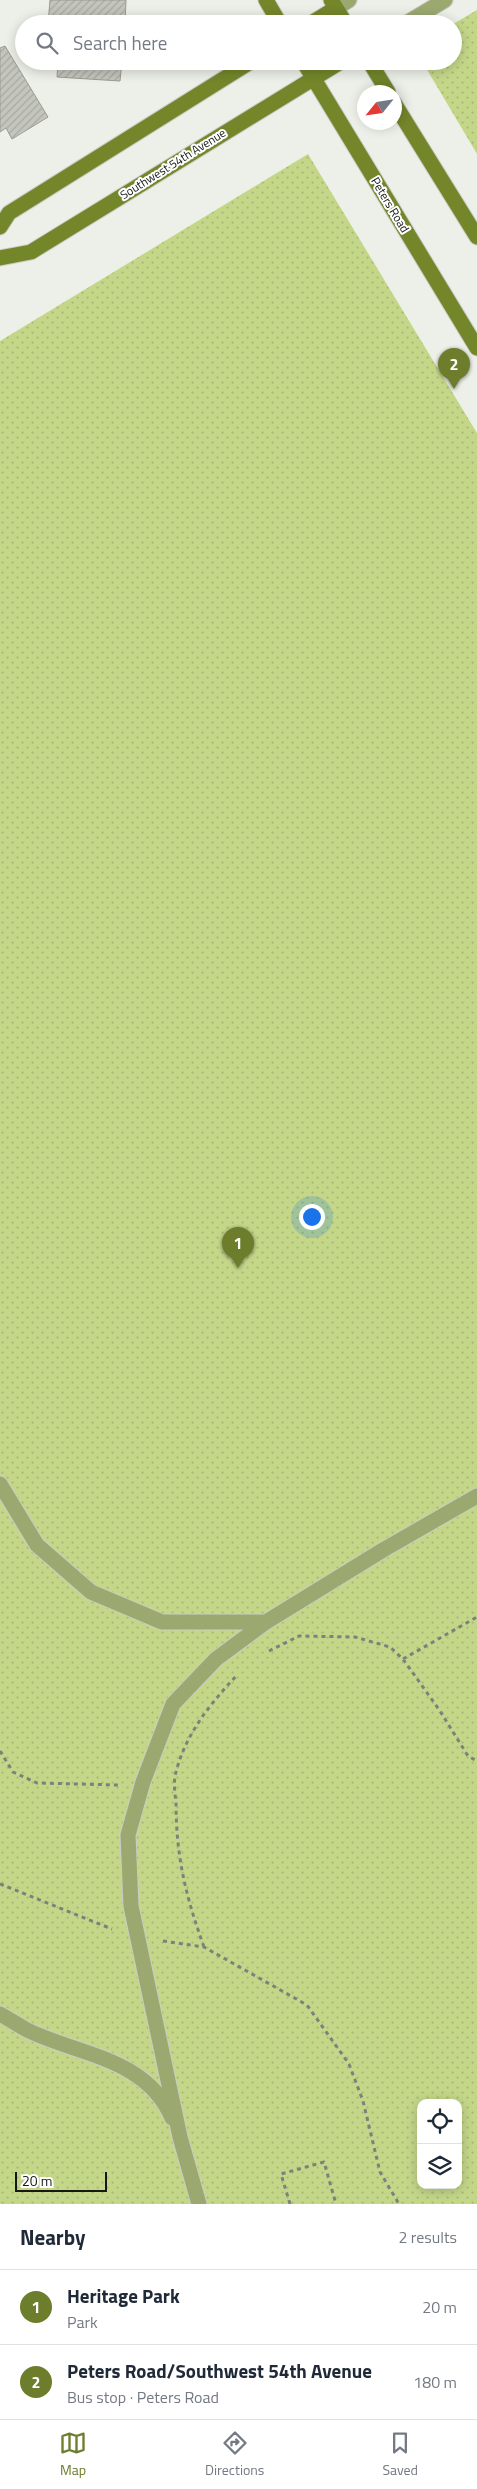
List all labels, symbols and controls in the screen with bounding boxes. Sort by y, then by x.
search box [15,15,462,70]
text: Search here [73,28,167,57]
icon: search [33,29,61,57]
north arrow [357,85,402,130]
street label: Southwest 54th Avenue [116,123,229,204]
street label: Peters Road [366,173,414,236]
pin: 2 [438,348,470,389]
your location [299,1204,325,1230]
pin: 1 [222,1227,254,1268]
map controls [417,2099,462,2189]
button: locate [417,2099,462,2144]
button: layers [417,2144,462,2189]
scale bar [15,2169,108,2192]
text: 20 m [22,2170,52,2191]
text: Nearby [20,2221,85,2253]
text: 2 results [398,2225,457,2249]
text: Heritage Park [67,2281,180,2310]
text: 1 [32,2295,40,2319]
text: 20 m [422,2295,457,2319]
text: Park [67,2310,98,2334]
text: Peters Road/Southwest 54th Avenue [67,2356,372,2385]
text: 2 [32,2370,40,2394]
text: 180 m [413,2370,457,2394]
text: Bus stop · Peters Road [67,2385,219,2409]
tab: Map [59,2429,87,2480]
tab: Directions [205,2429,264,2480]
tab: Saved [382,2429,418,2480]

